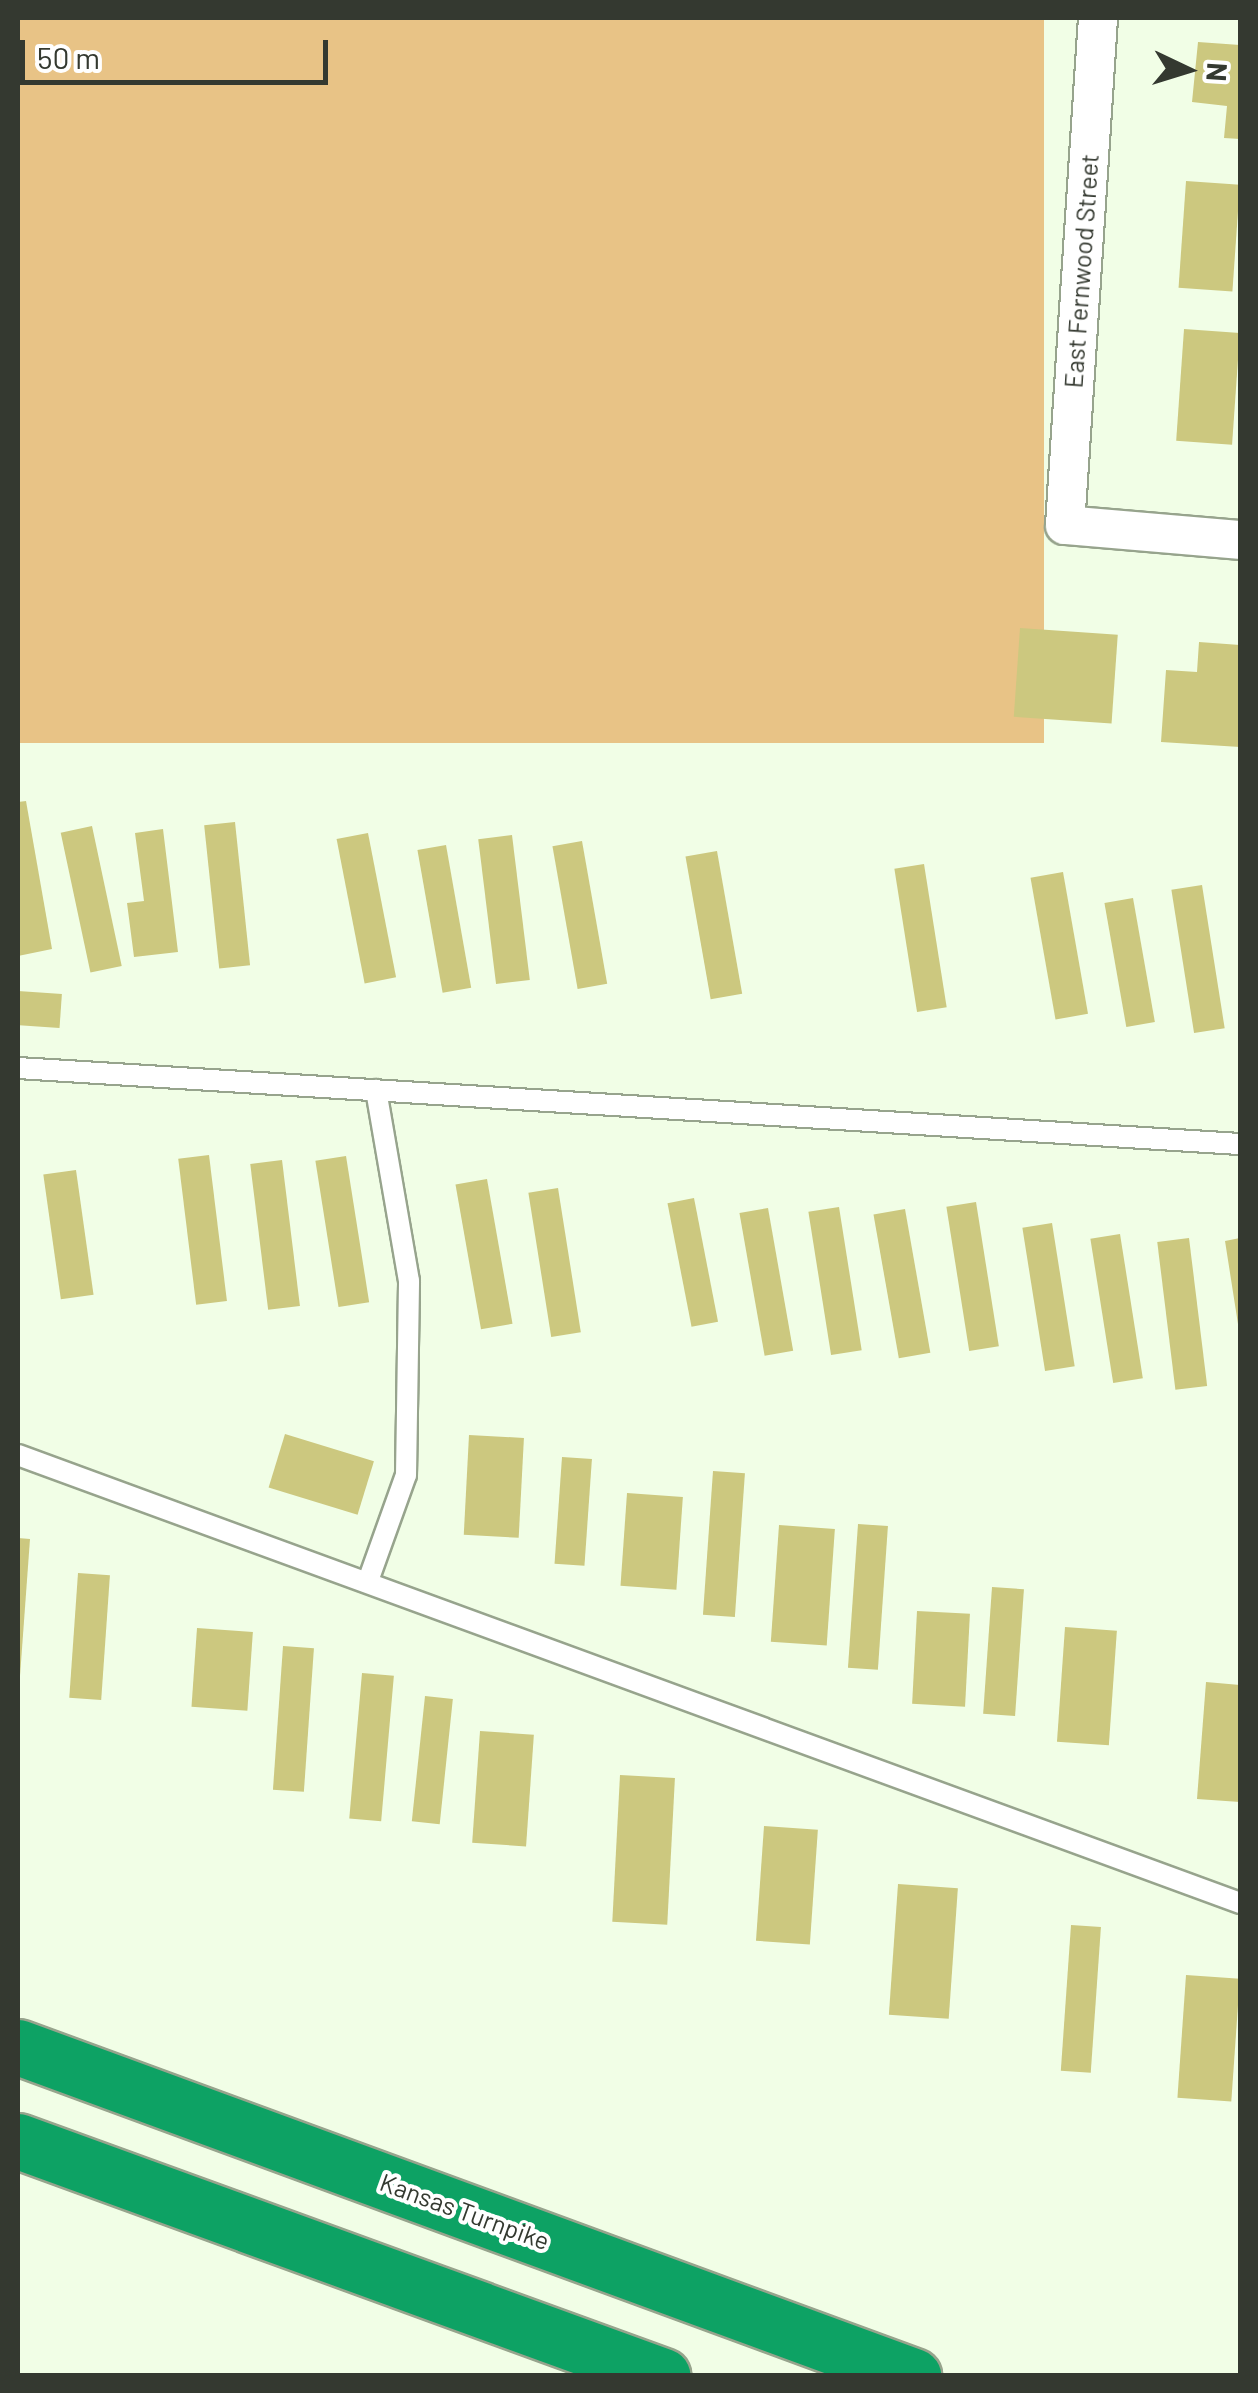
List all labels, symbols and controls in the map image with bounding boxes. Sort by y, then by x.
scale bar [25,20,332,82]
north arrow [1138,20,1238,120]
text: 50 m [37,39,100,75]
text: N [1200,62,1236,83]
street label: East Fernwood Street [1058,153,1104,389]
street label: Kansas Turnpike [376,2166,554,2256]

